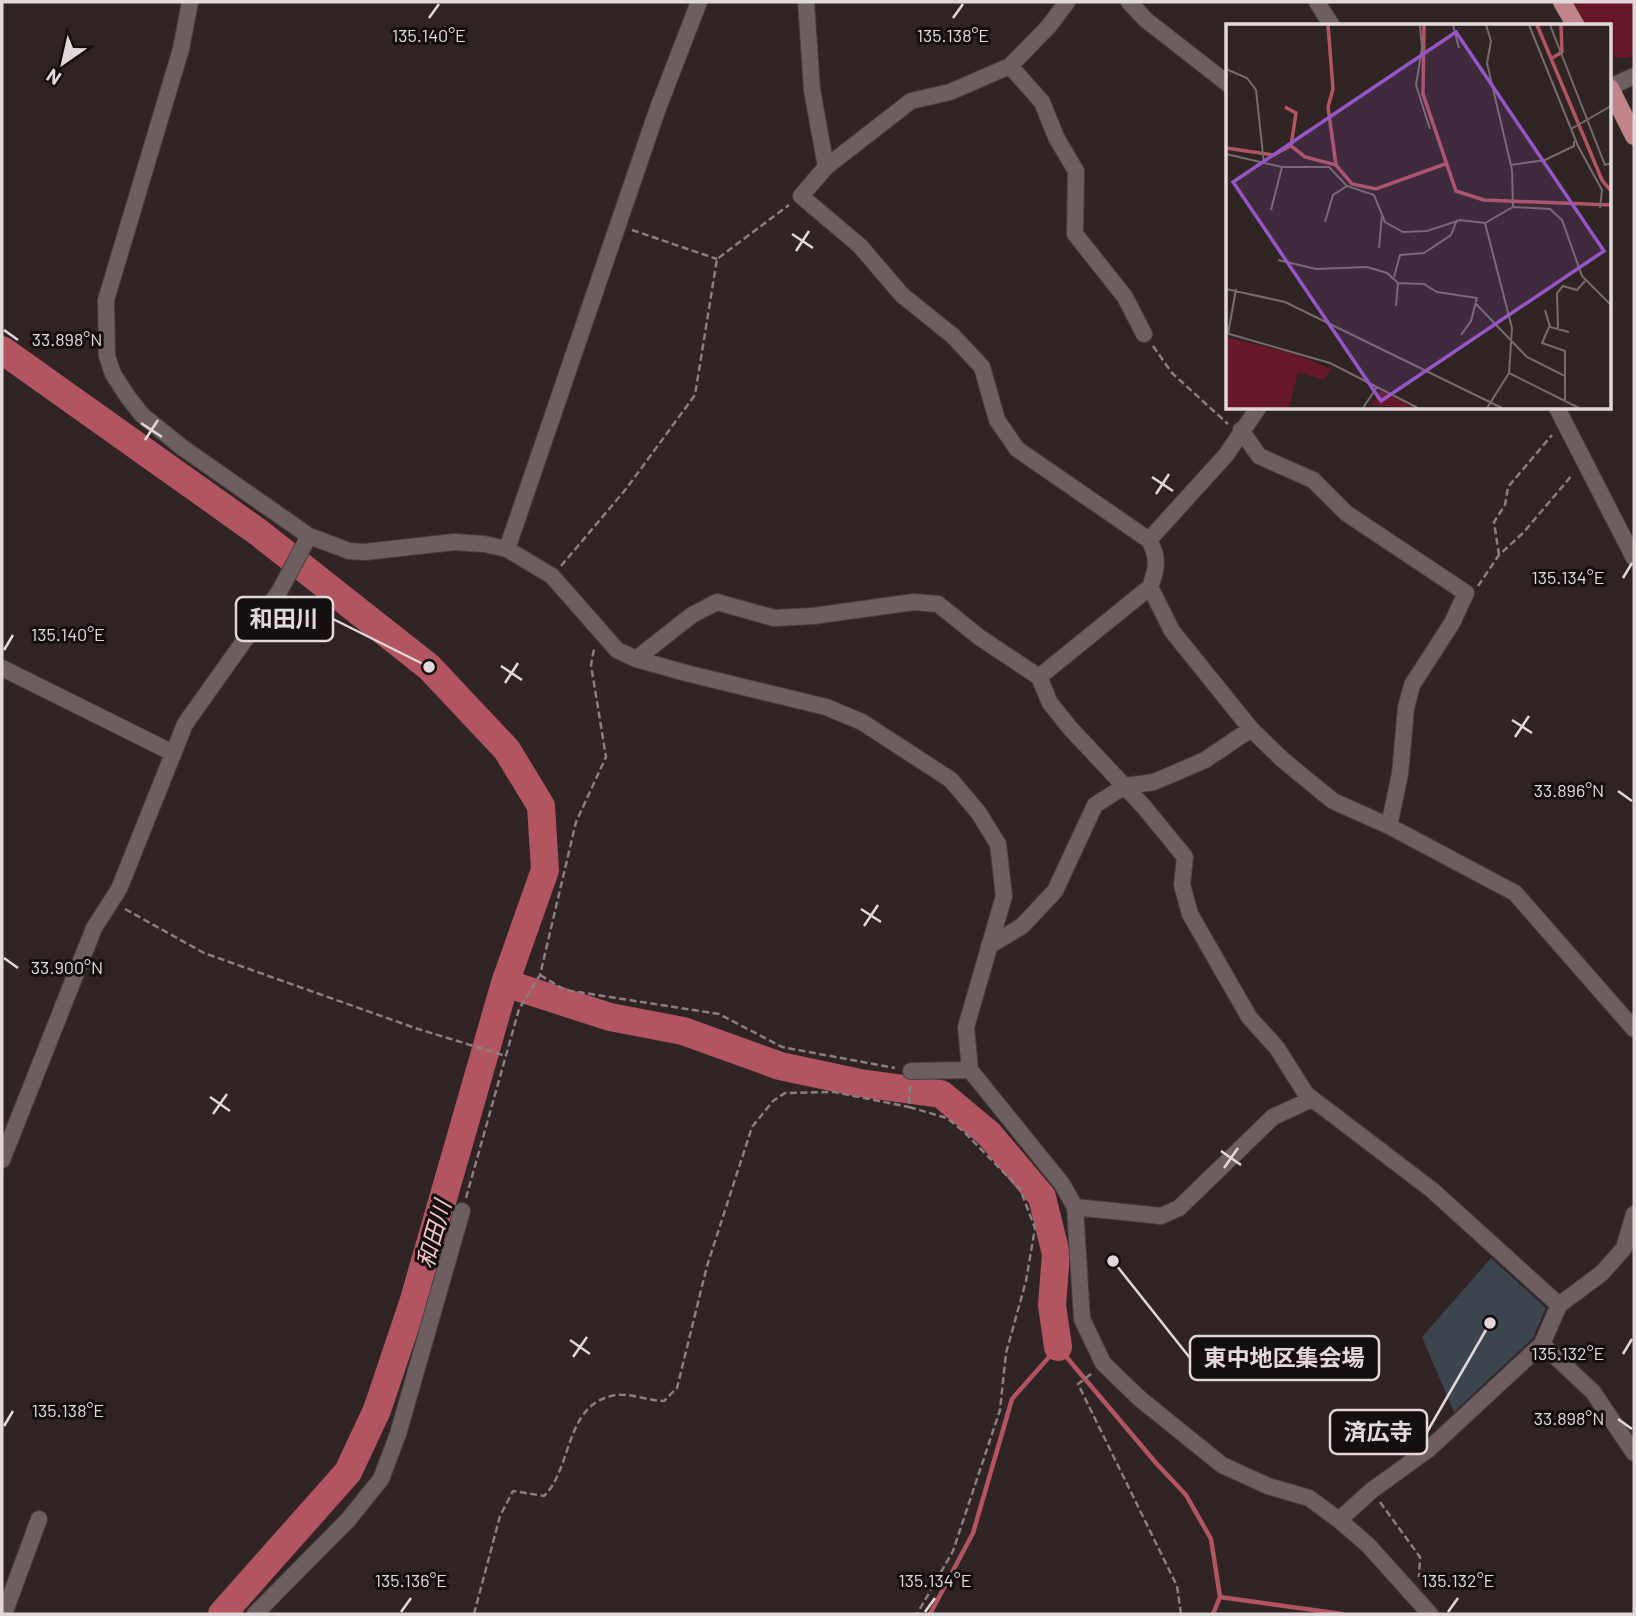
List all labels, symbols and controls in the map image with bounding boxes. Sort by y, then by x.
text: 135.140°E [392,24,466,46]
text: 135.138°E [917,24,989,46]
inset map [1226,24,1612,410]
north arrow [28,28,98,98]
text: N [42,64,65,91]
text: 33.898°N [32,328,102,350]
text: 135.134°E [1531,566,1605,588]
callout: 和田川 [236,597,333,641]
text: 和田川 [250,604,319,632]
text: 135.140°E [31,623,105,645]
text: 33.896°N [1534,779,1604,801]
text: 33.900°N [31,956,103,978]
water label: 和田川 [410,1194,457,1271]
callout: 東中地区集会場 [1190,1336,1379,1380]
text: 135.132°E [1532,1342,1604,1364]
text: 東中地区集会場 [1204,1343,1365,1371]
text: 135.138°E [32,1399,104,1421]
text: 33.898°N [1534,1407,1604,1429]
callout: 済広寺 [1330,1410,1427,1454]
text: 済広寺 [1344,1417,1413,1445]
text: 135.136°E [375,1569,447,1591]
text: 135.134°E [898,1569,972,1591]
text: 135.132°E [1422,1569,1494,1591]

